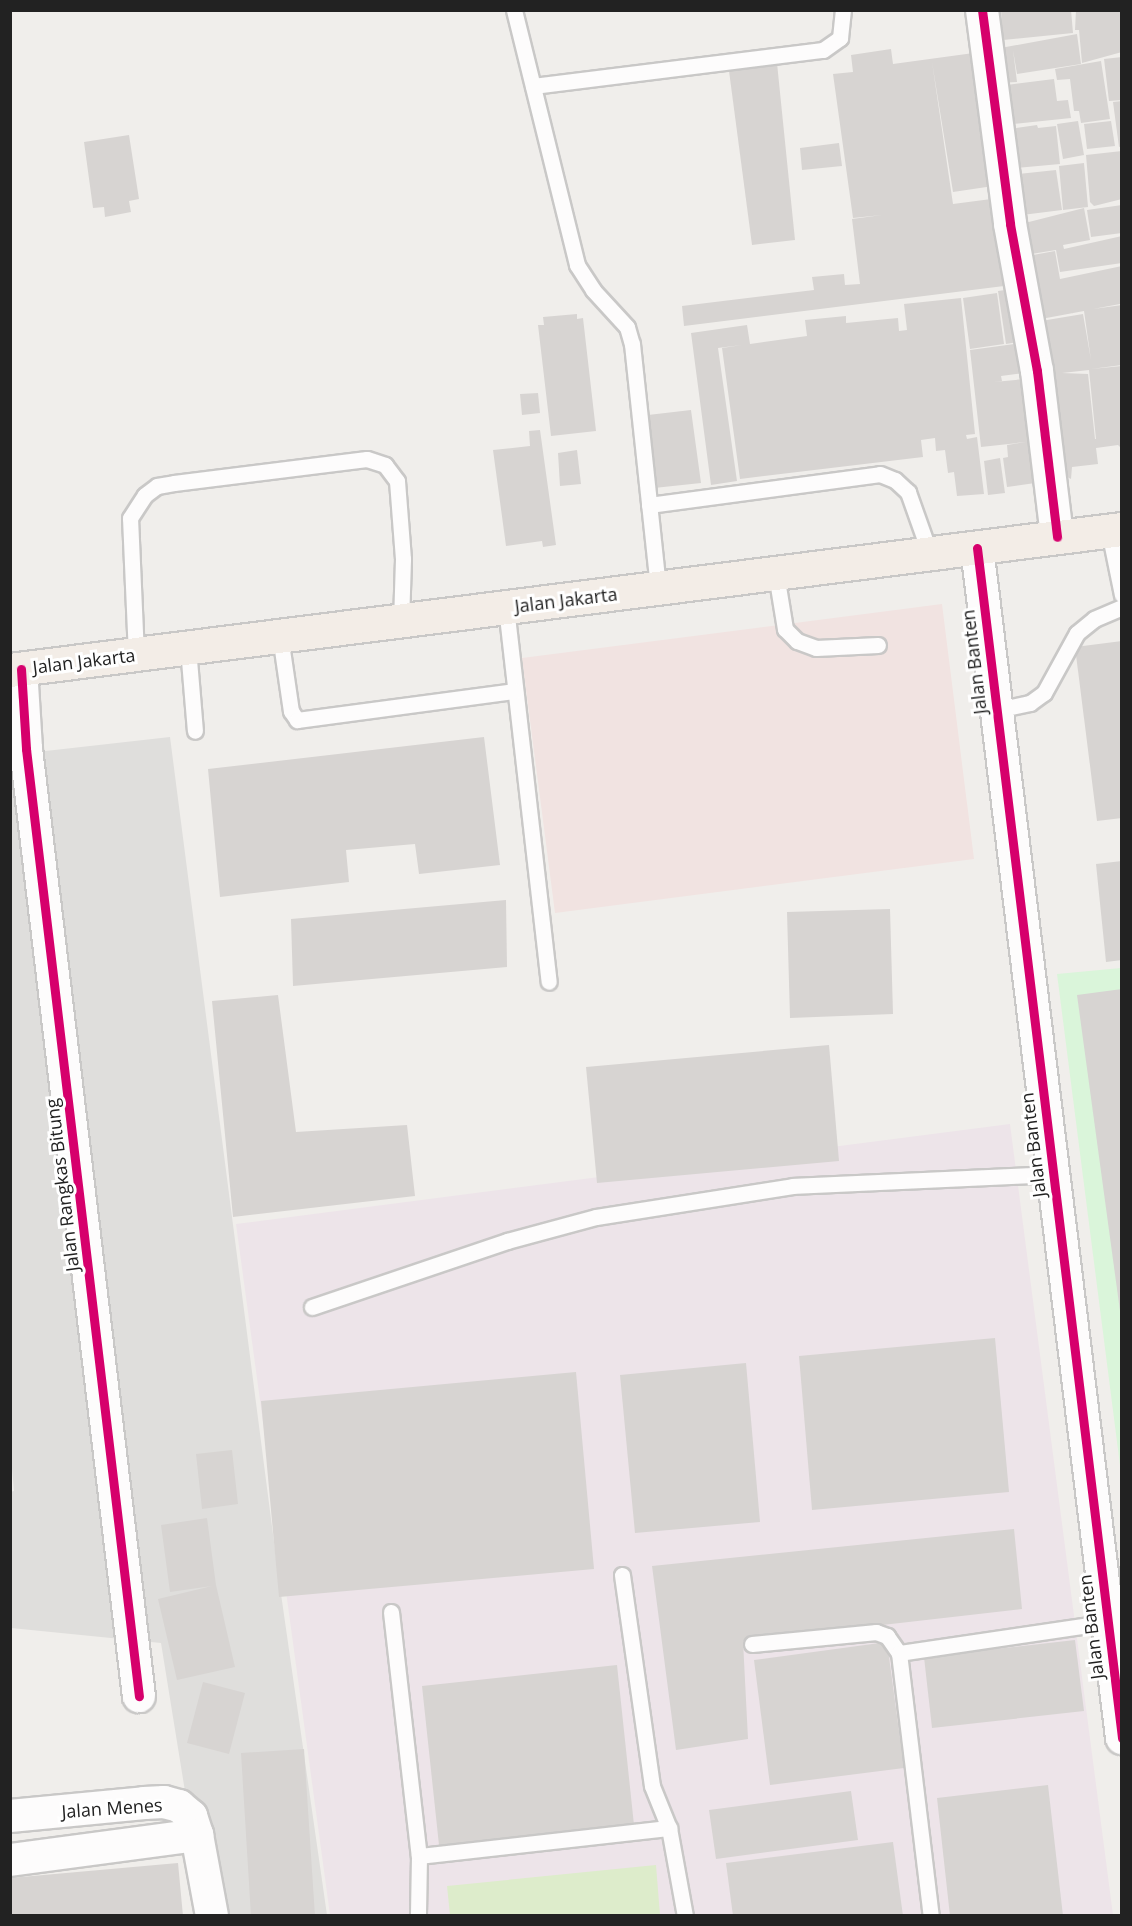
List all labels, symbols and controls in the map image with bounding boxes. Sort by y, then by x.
street label: Jalan Jakarta [513,583,619,617]
street label: Jalan Banten [957,608,991,716]
street label: Jalan Jakarta [31,644,137,678]
street label: Jalan Banten [1016,1091,1050,1199]
street label: Jalan Rangkas Bitung [41,1097,83,1273]
street label: Jalan Banten [1074,1573,1108,1681]
street label: Jalan Menes [61,1794,163,1822]

